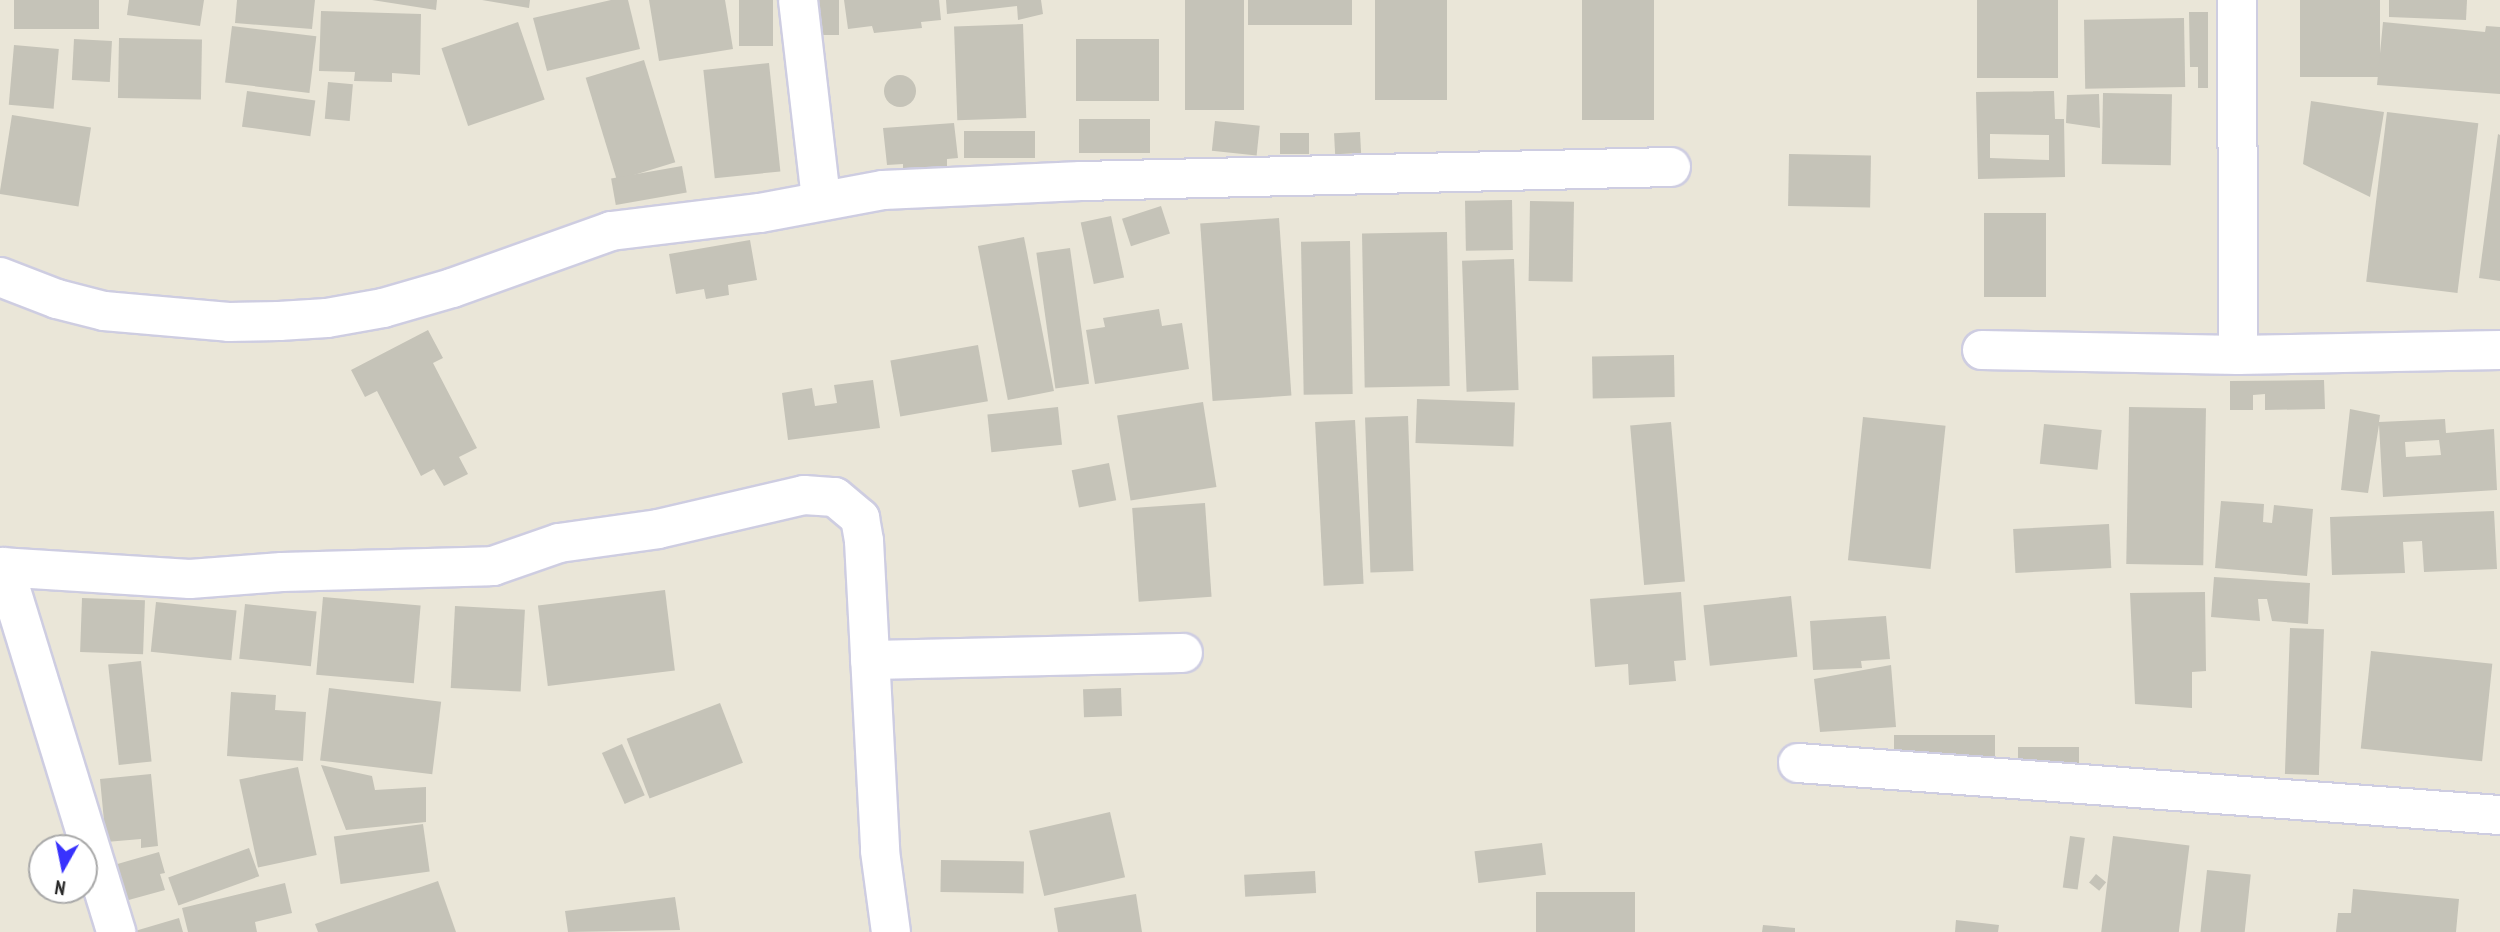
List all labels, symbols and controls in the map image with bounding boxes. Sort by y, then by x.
north arrow [28,834,98,904]
text: N [53,875,67,900]

